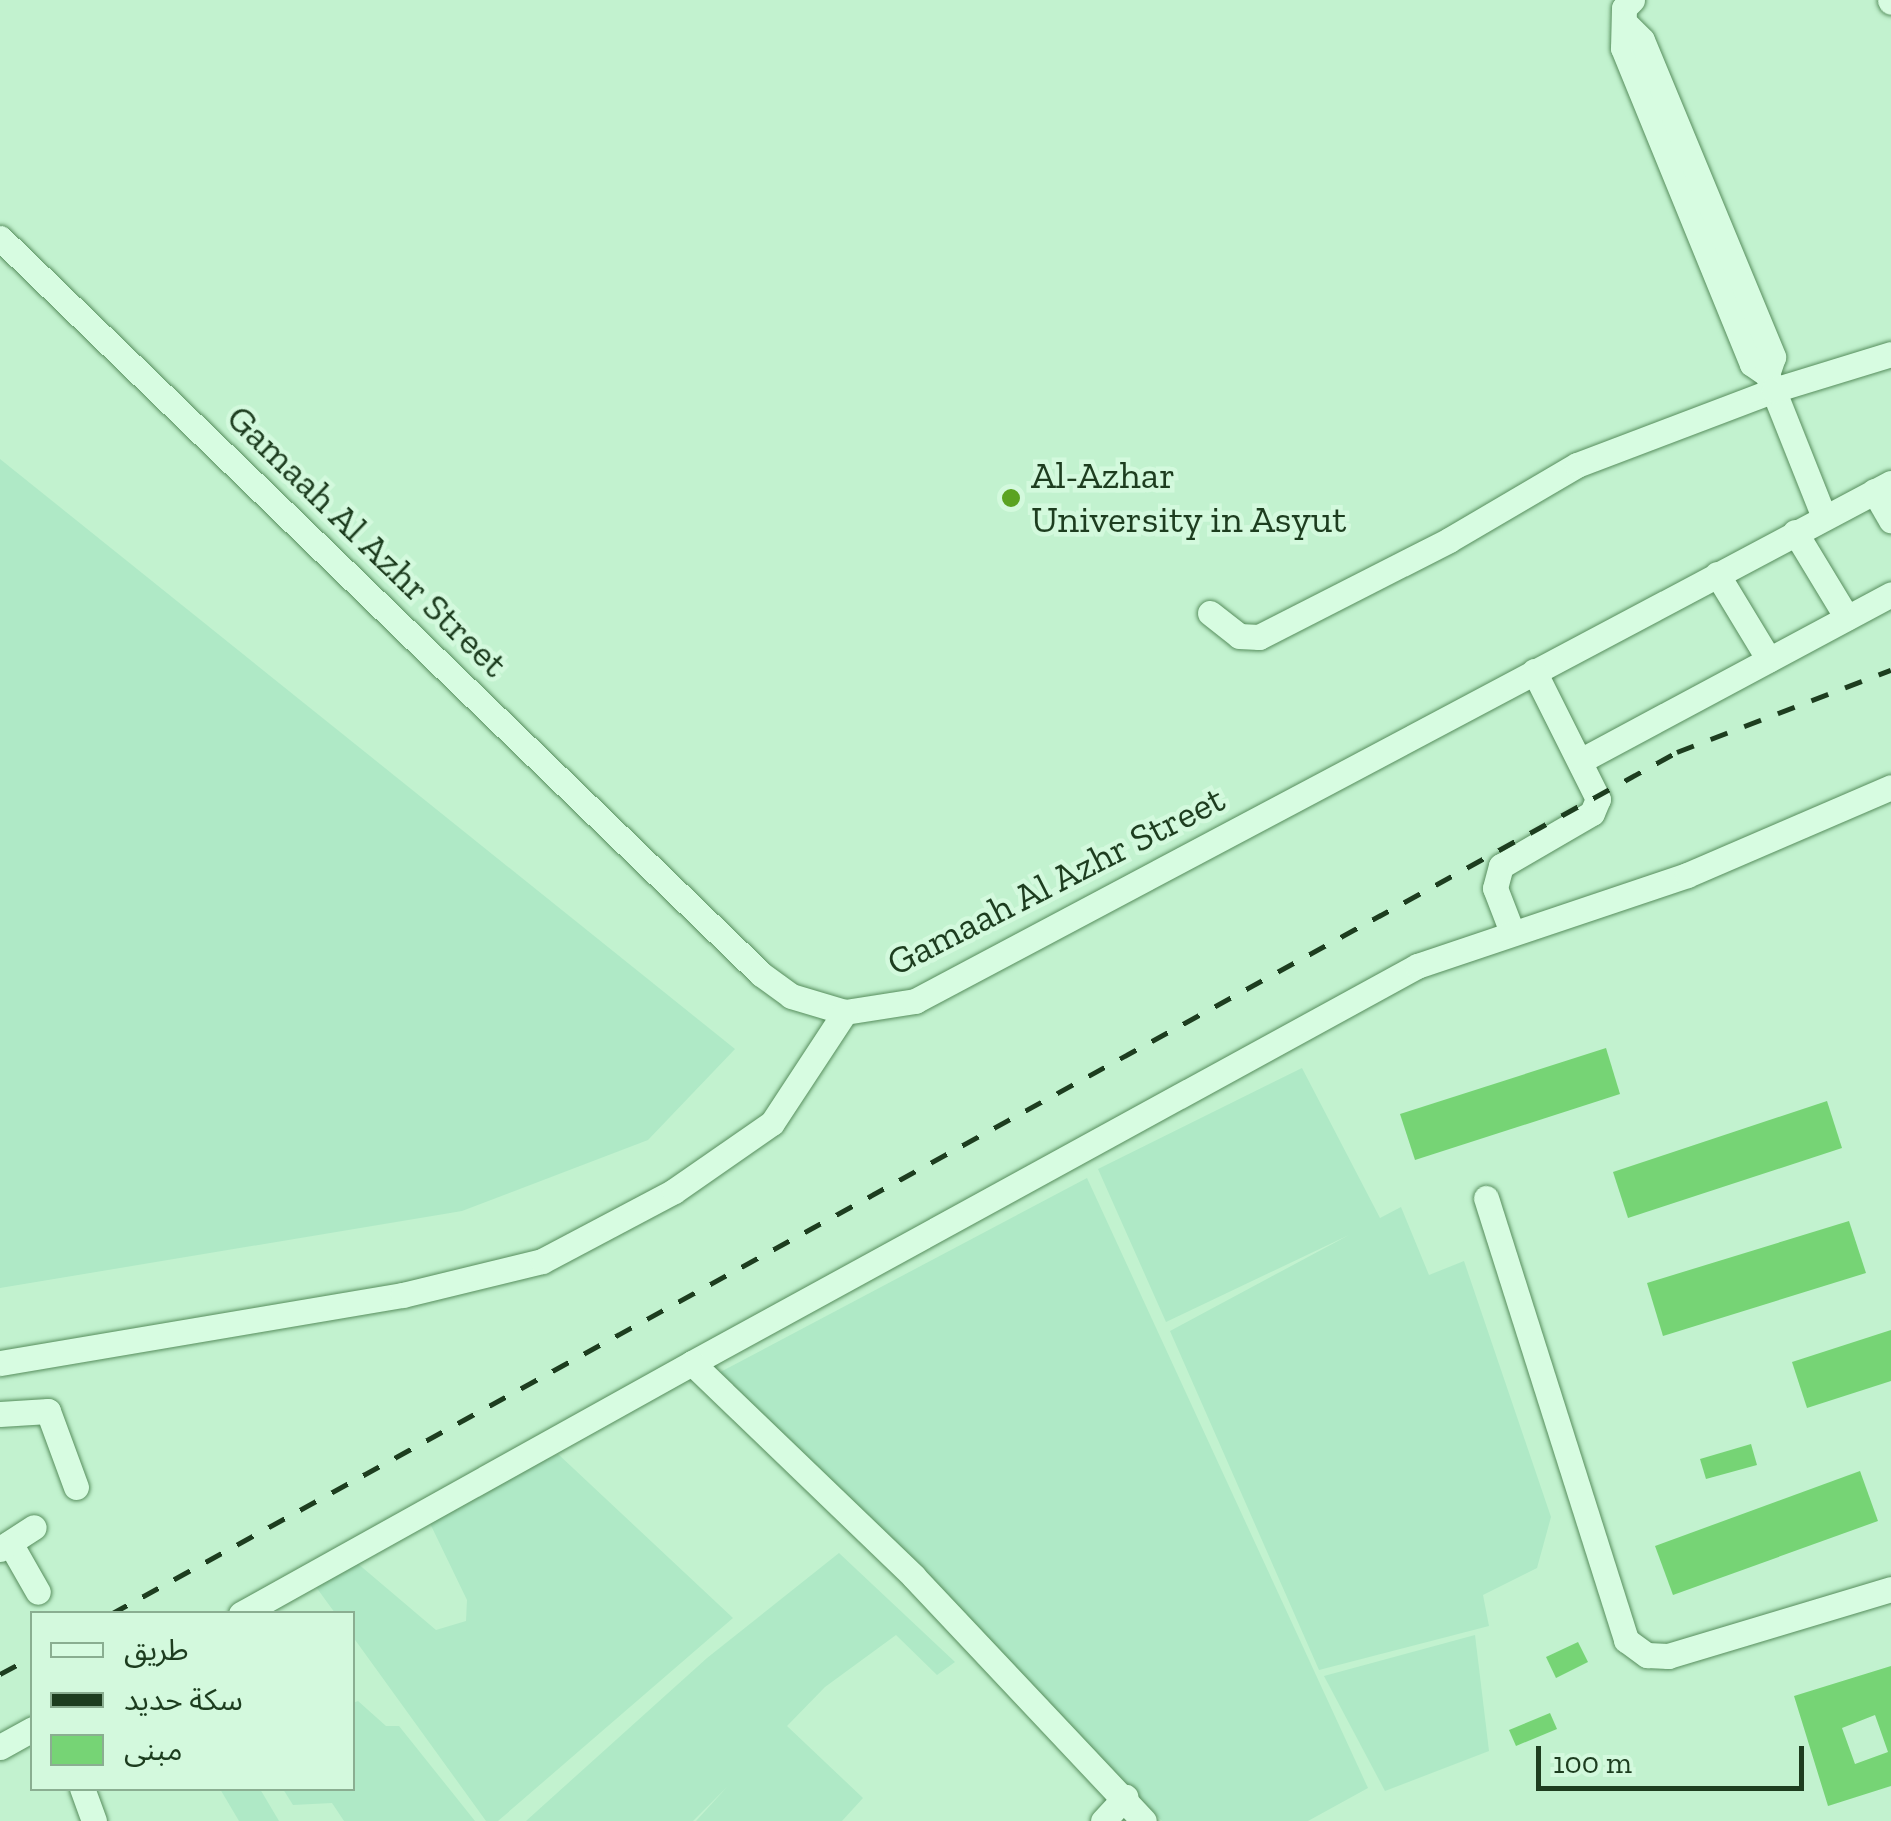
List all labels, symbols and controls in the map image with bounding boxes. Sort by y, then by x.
street label: Gamaah Al Azhr Street [216,394,518,688]
place label: Al-Azhar University in Asyut [1031,453,1348,542]
marker: Al-Azhar University in Asyut [1000,487,1022,509]
street label: Gamaah Al Azhr Street [878,775,1234,987]
legend [30,1611,355,1791]
text: طريق [124,1632,189,1668]
text: سكة حديد [124,1682,243,1718]
scale bar [1541,1726,1808,1788]
text: مبنى [124,1732,182,1768]
text: 100 m [1553,1745,1632,1781]

